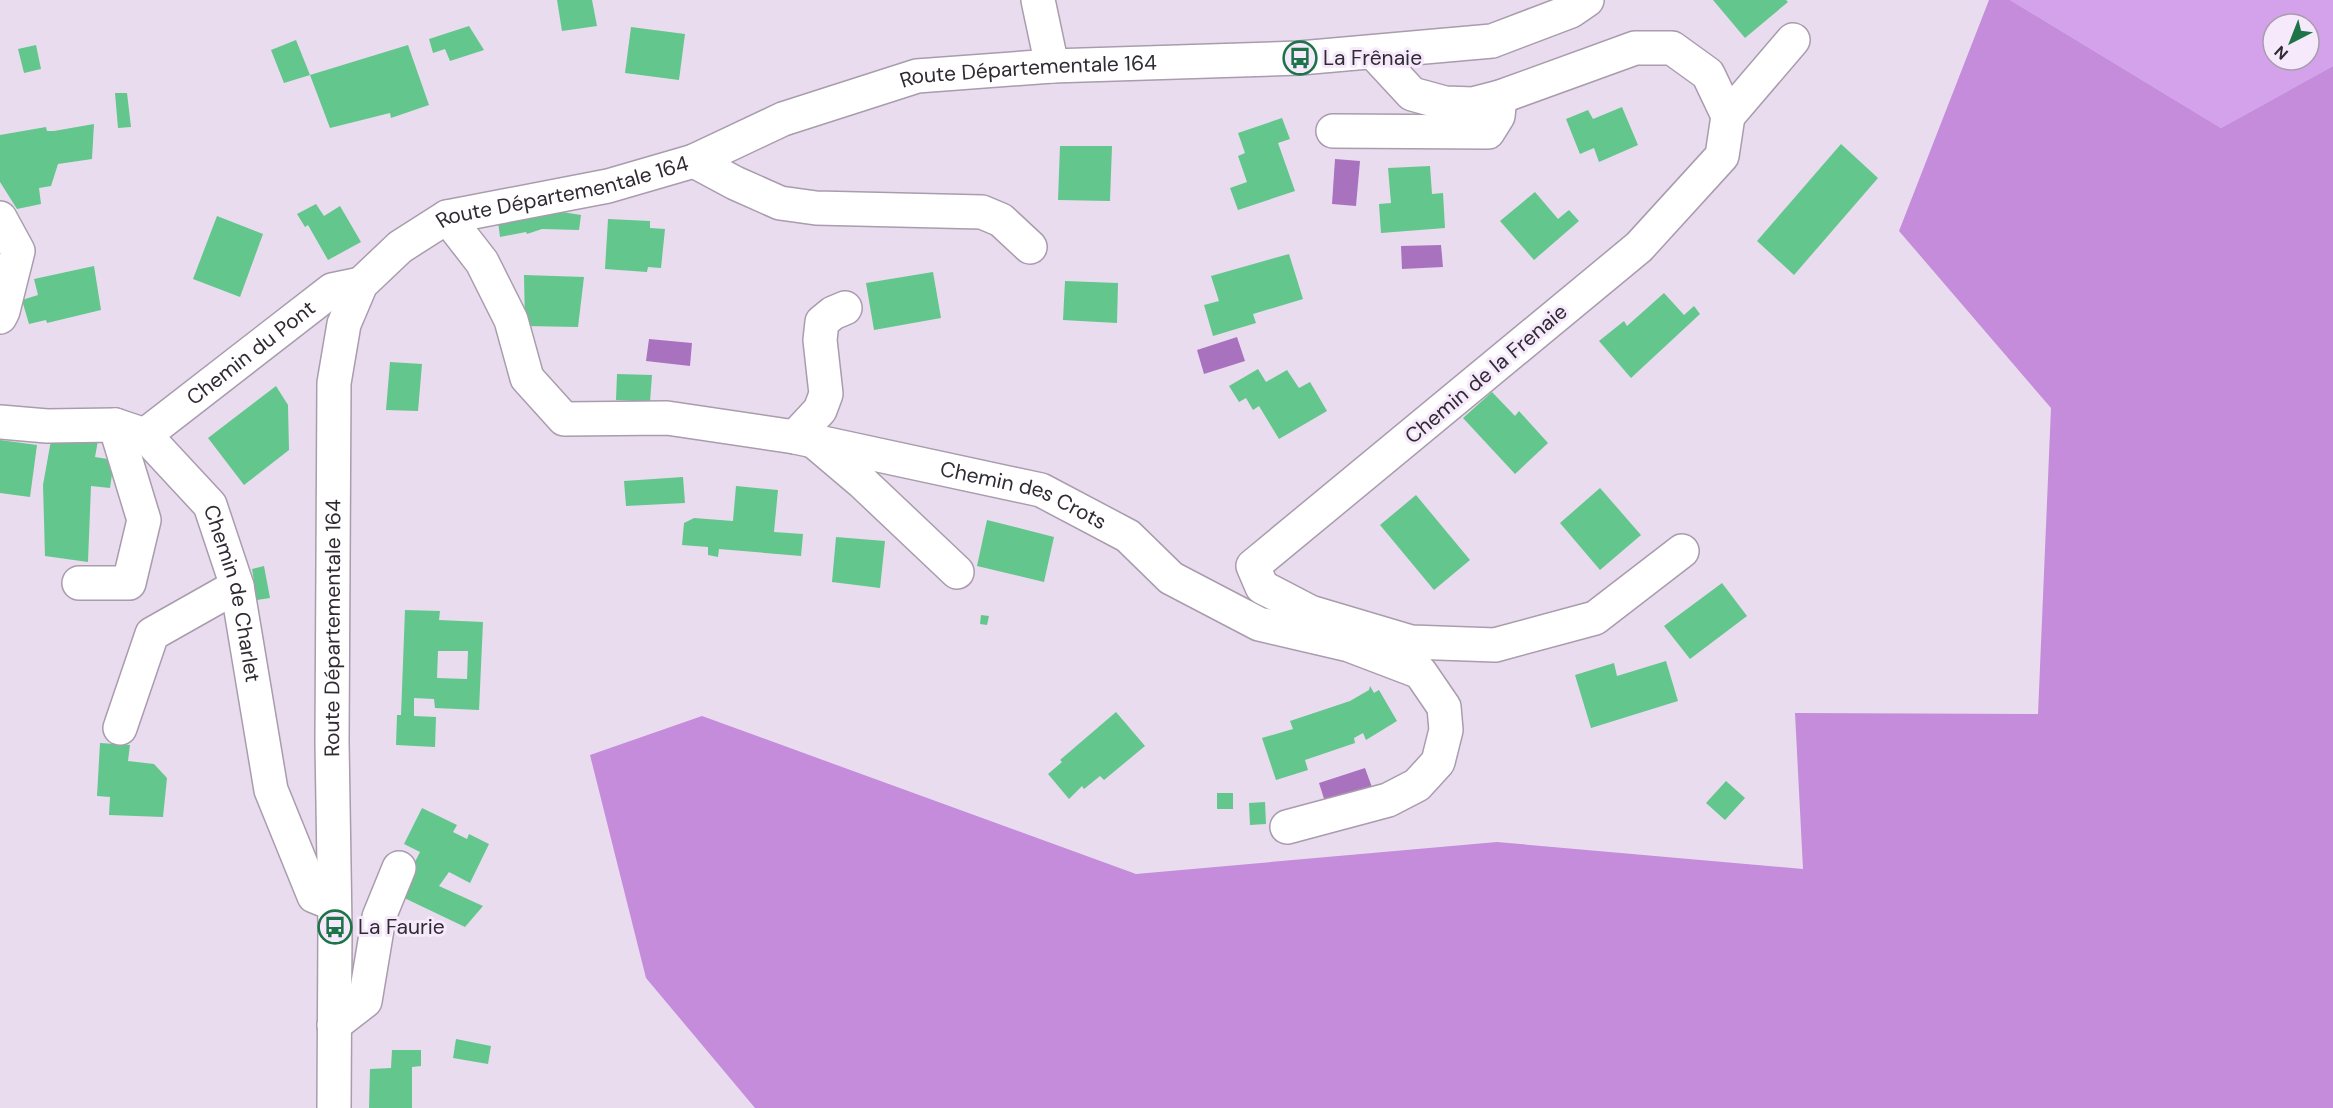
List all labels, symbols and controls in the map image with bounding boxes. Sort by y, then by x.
north arrow [2261,12,2321,72]
bus stop icon: La Frênaie [1282,40,1318,76]
text: N [2270,41,2293,64]
place label: La Frênaie [1323,44,1422,72]
street label: Route Départementale 164 [896,49,1158,95]
street label: Route Départementale 164 [430,149,692,235]
street label: Chemin du Pont [181,294,321,412]
street label: Chemin de la Frenaie [1399,298,1573,450]
street label: Chemin des Crots [938,455,1111,536]
street label: Route Départementale 164 [318,499,347,757]
street label: Chemin de Charlet [197,501,267,684]
bus stop icon: La Faurie [317,909,353,945]
place label: La Faurie [358,913,445,941]

